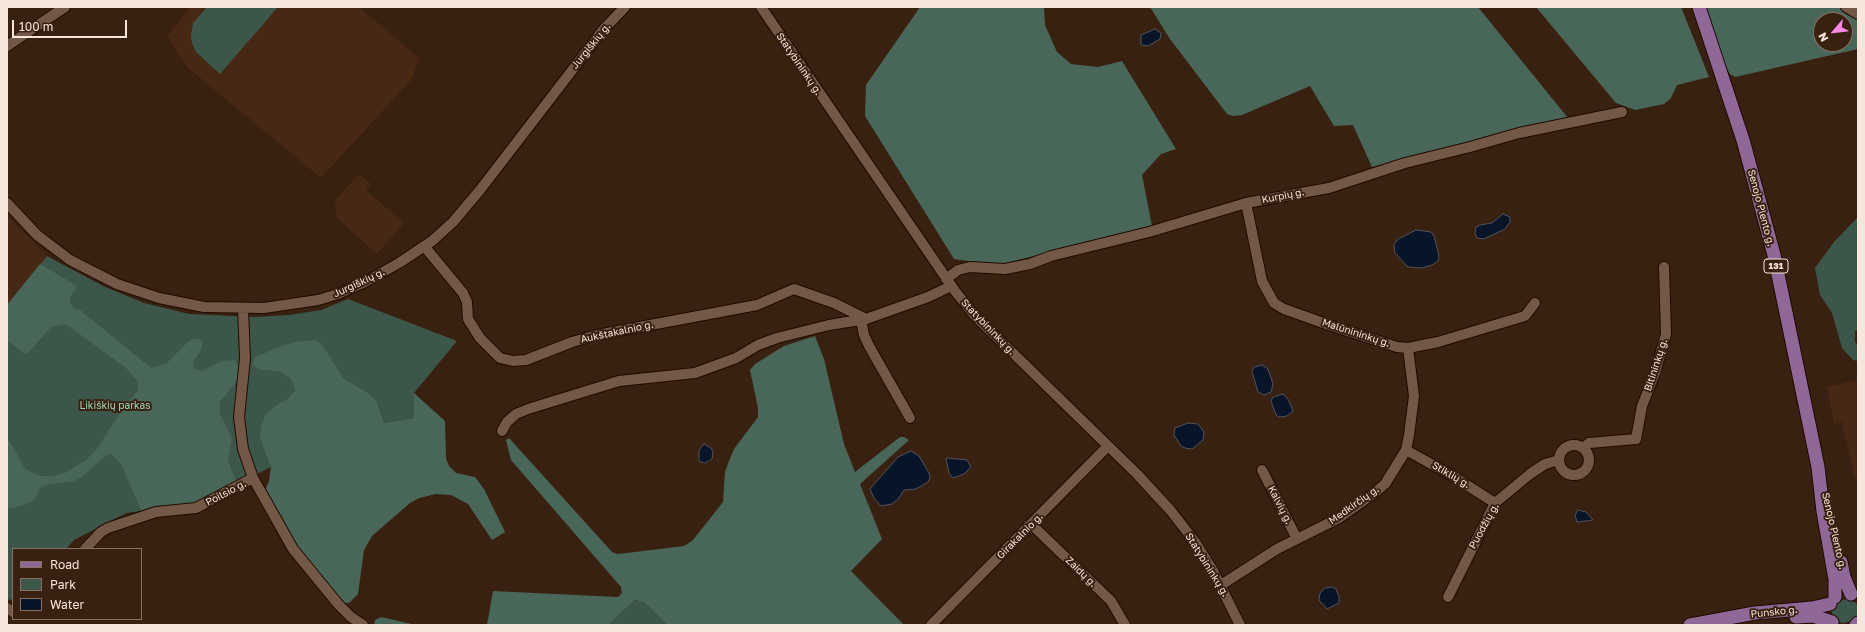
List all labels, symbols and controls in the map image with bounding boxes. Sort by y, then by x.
scale bar [14,12,129,38]
north arrow [1813,12,1853,52]
text: 100 m [19,19,53,34]
street label: Jurgiškių g. [569,21,613,71]
street label: Statybininkų g. [774,31,824,97]
text: N [1815,31,1831,44]
street label: Senojo Plento g. [1745,168,1777,248]
street label: Kurpių g. [1261,186,1305,206]
road number: 131 [1764,259,1788,273]
street label: Jurgiškių g. [331,266,387,300]
street label: Statybininkų g. [958,297,1018,357]
street label: Malūnininkų g. [1321,316,1391,350]
street label: Aukštakalnio g. [580,318,654,346]
street label: Bitininkų g. [1642,337,1670,393]
park label: Likiškių parkas [79,400,151,412]
street label: Stiklių g. [1430,459,1472,491]
street label: Poilsio g. [204,477,248,509]
street label: Medkirčių g. [1327,483,1381,527]
street label: Kalvių g. [1265,484,1295,526]
street label: Senojo Plento g. [1819,491,1849,571]
street label: Puodžių g. [1467,501,1501,551]
street label: Girakalnio g. [995,511,1045,561]
street label: Statybininkų g. [1183,531,1231,599]
legend [12,548,142,620]
street label: Zaidų g. [1063,554,1099,590]
text: Road [50,557,79,572]
text: Park [50,577,76,592]
text: Water [50,597,84,612]
street label: Punsko g. [1750,604,1798,620]

